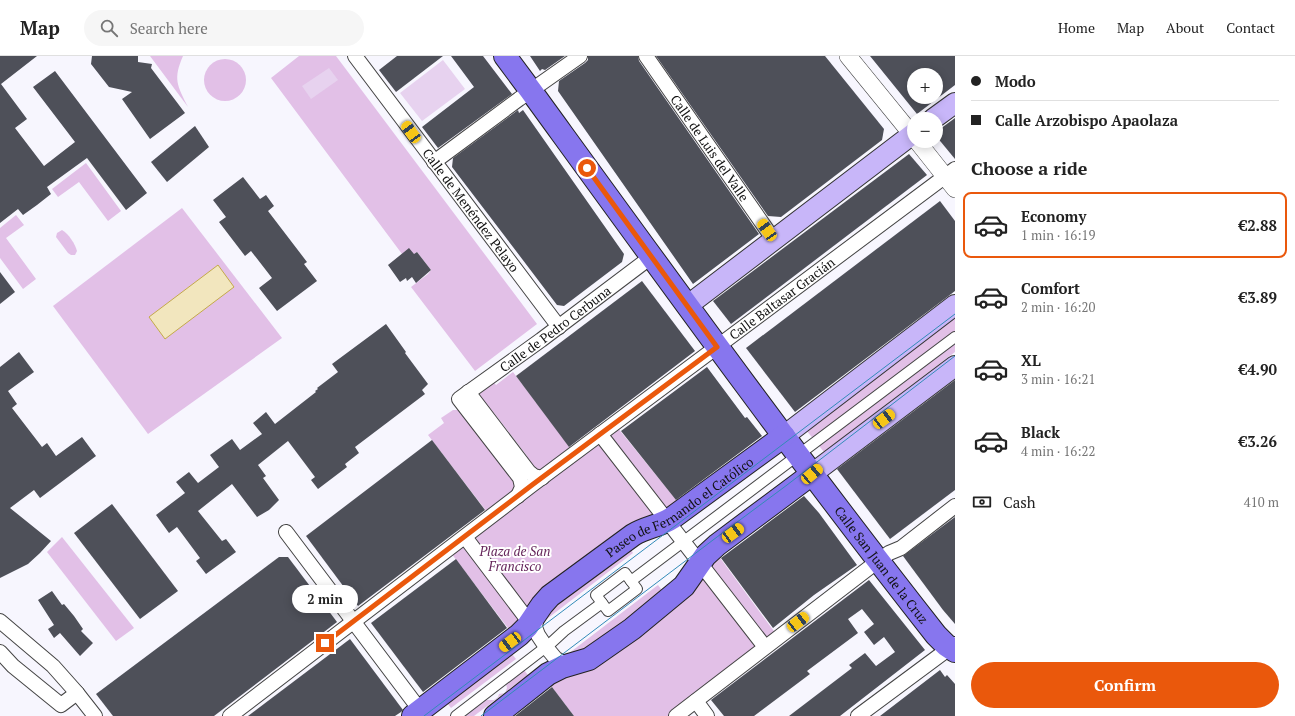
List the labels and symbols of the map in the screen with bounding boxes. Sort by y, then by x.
street label: Calle de Luis del Valle [667,91,753,205]
car [399,119,423,145]
street label: Calle de Menéndez Pelayo [419,145,523,276]
route start [578,159,596,177]
car [755,217,779,243]
street label: Calle Baltasar Gracián [725,253,839,344]
street label: Calle de Pedro Cerbuna [496,281,615,376]
car [871,407,897,431]
street label: Paseo de Fernando el Católico [602,452,757,561]
car [799,462,825,486]
street label: Calle San Juan de la Cruz [830,502,933,627]
car [720,521,746,545]
park label: Plaza de San Francisco [479,542,550,575]
callout: 2 min [292,585,358,613]
car [785,610,811,634]
car [497,630,523,654]
route end [316,634,334,652]

